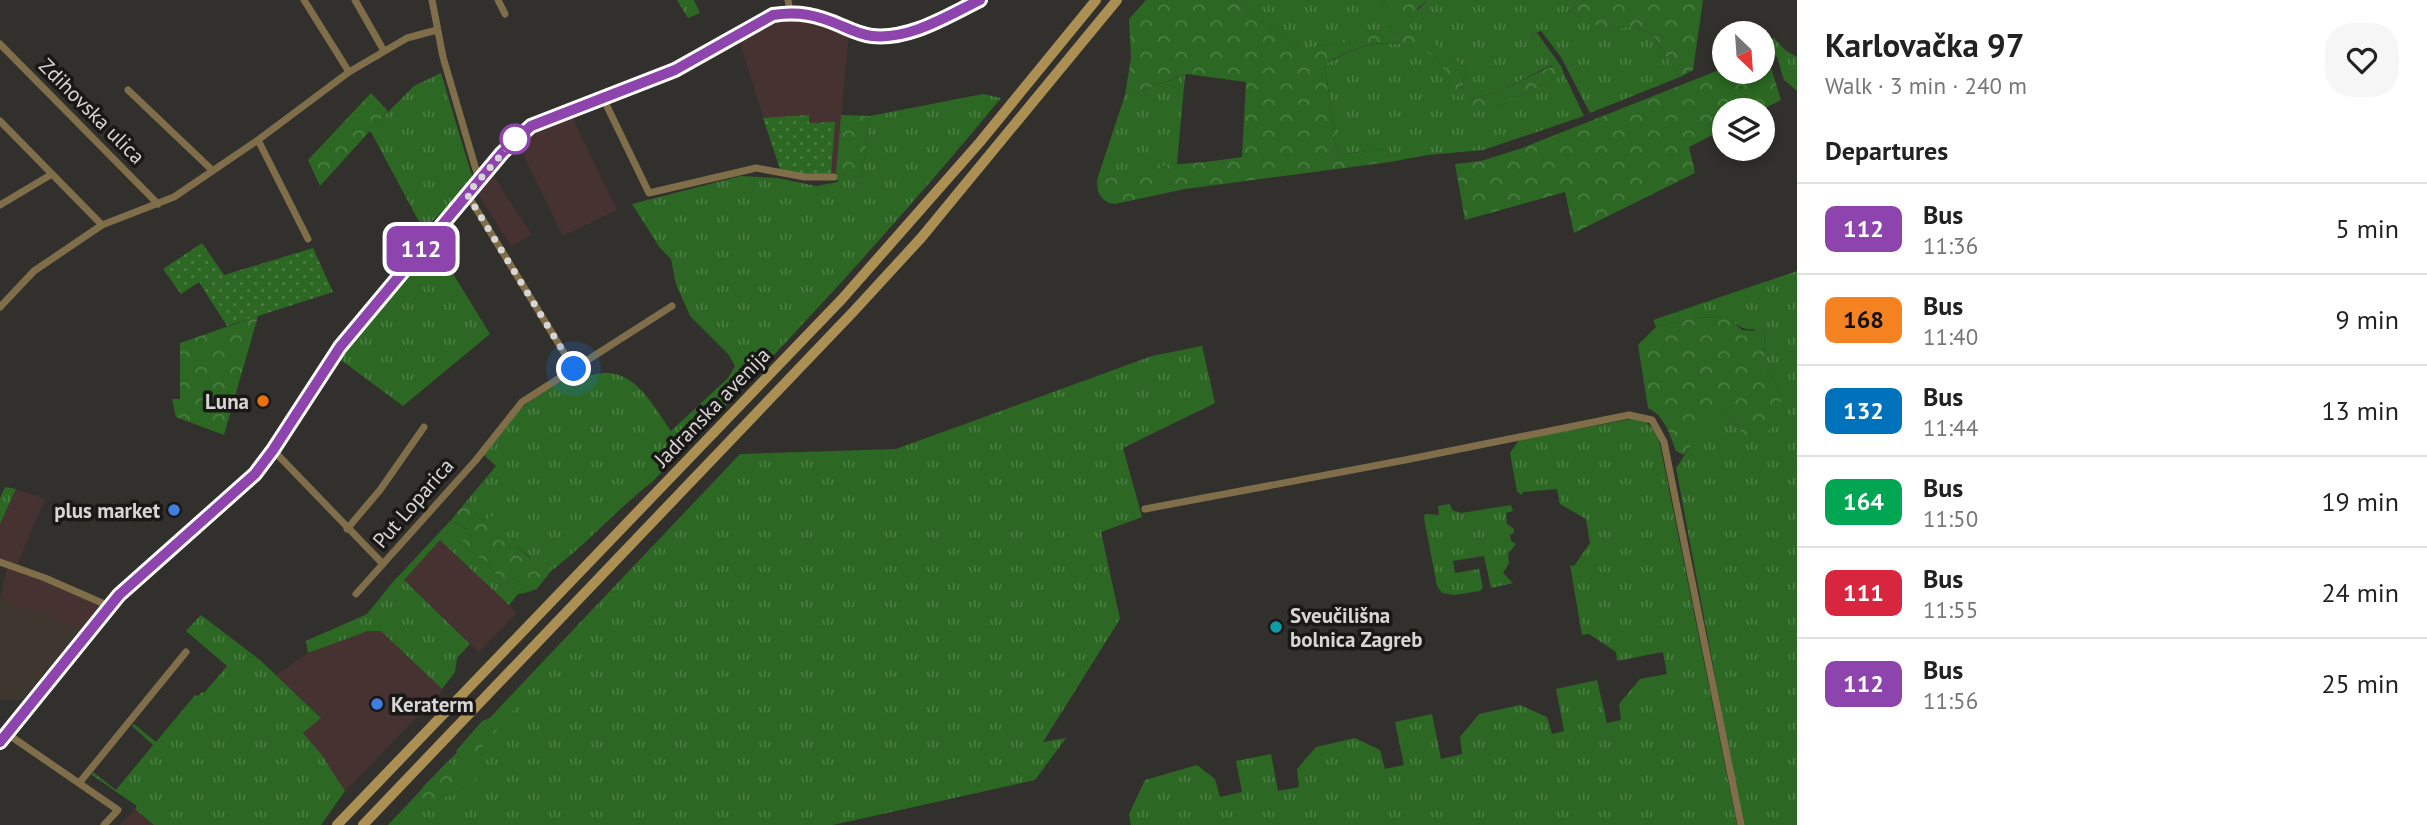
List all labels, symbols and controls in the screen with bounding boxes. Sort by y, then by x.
north arrow [1712,21,1774,84]
map controls [1712,21,1775,161]
text: Karlovačka 97 [1825,23,2025,66]
button: heart [2325,23,2399,97]
street label: Zdihovska ulica [33,52,151,170]
text: Walk · 3 min · 240 m [1825,71,2027,100]
button: layers [1712,98,1775,161]
unlabelled marker [500,124,530,154]
text: Departures [1825,134,1948,167]
text: Bus [1923,198,1963,231]
text: 5 min [2336,212,2399,245]
text: 112 [1843,213,1884,244]
line badge: 112 [381,226,461,272]
text: 11:36 [1923,231,1978,260]
text: 112 [401,233,441,264]
text: Bus [1923,289,1963,322]
text: 9 min [2336,303,2399,336]
text: 168 [1843,304,1884,335]
text: 11:40 [1923,322,1978,351]
street label: Jadranska avenija [647,342,776,473]
your location [556,351,591,386]
text: Bus [1923,380,1963,413]
place label: Luna [205,388,249,415]
marker: Luna [255,393,271,409]
text: 13 min [2321,394,2399,427]
text: 132 [1843,395,1884,426]
text: 11:44 [1923,413,1978,442]
street label: Put Loparica [367,452,459,554]
text: Bus [1923,471,1963,504]
text: 19 min [2321,485,2399,518]
text: 164 [1843,486,1884,517]
place label: plus market [54,497,161,524]
marker: plus market [166,502,182,518]
text: 11:50 [1923,504,1978,533]
text: Bus [1923,562,1963,595]
text: 24 min [2321,576,2399,609]
text: 111 [1843,577,1884,608]
text: 11:55 [1923,595,1978,624]
place label: Sveučilišna bolnica Zagreb [1290,602,1422,653]
marker: Sveučilišna bolnica Zagreb [1268,619,1284,635]
text: Bus [1923,653,1963,686]
text: 25 min [2321,667,2399,700]
text: 112 [1843,668,1884,699]
text: 11:56 [1923,686,1978,715]
place label: Keraterm [391,691,474,718]
marker: Keraterm [369,696,385,712]

